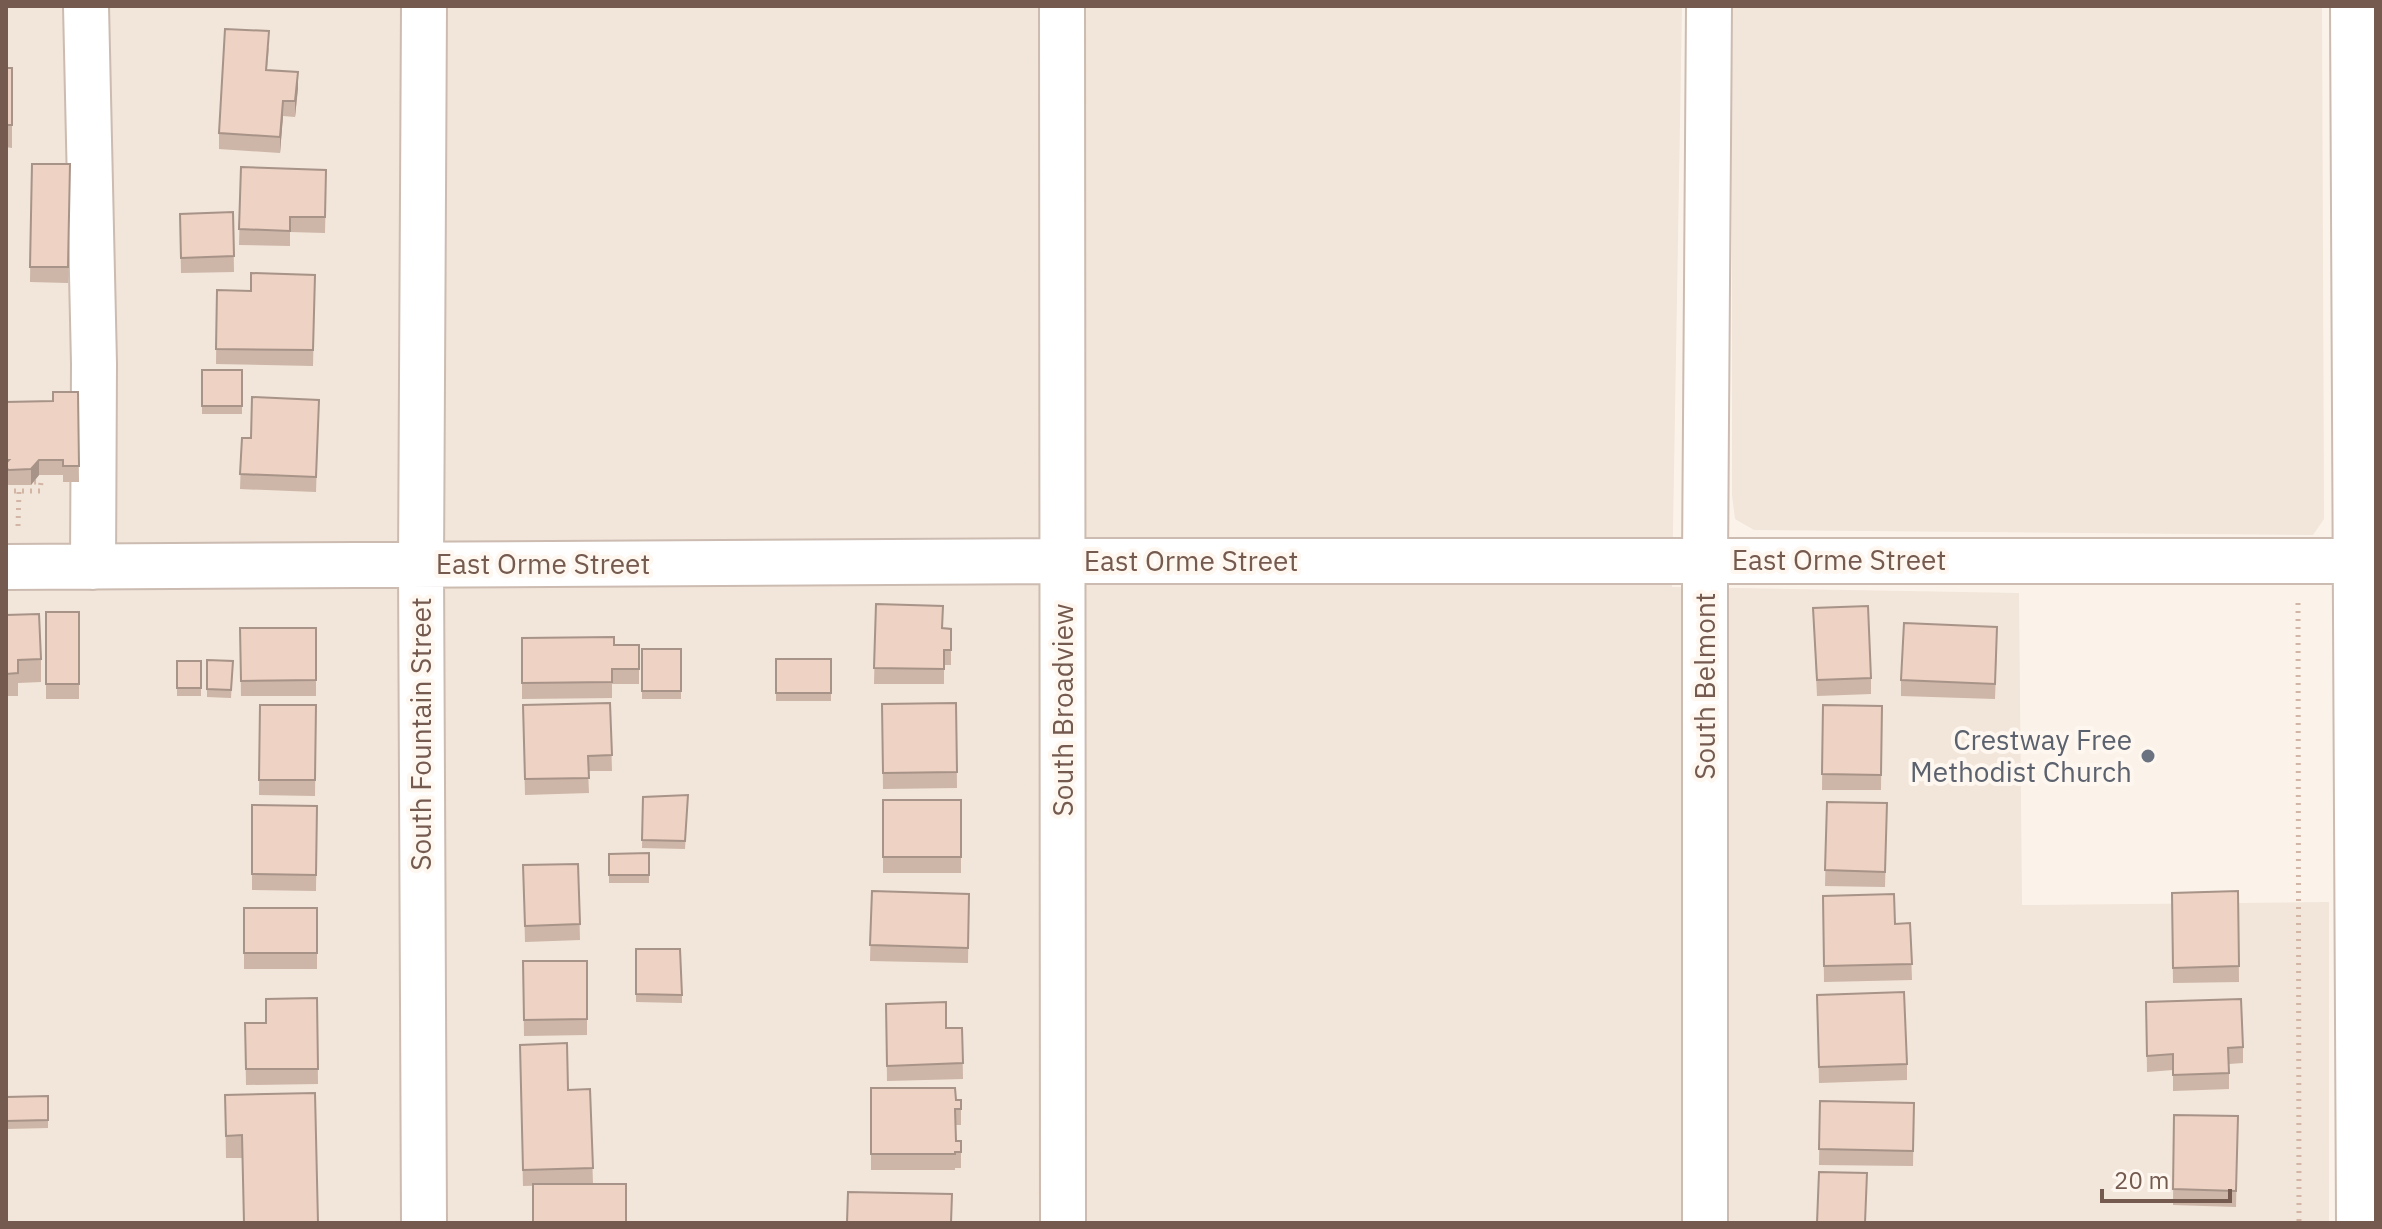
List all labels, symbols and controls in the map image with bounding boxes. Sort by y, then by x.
street label: East Orme Street [1732,541,1946,578]
street label: East Orme Street [1084,542,1298,579]
street label: East Orme Street [436,545,650,582]
street label: South Belmont [1686,592,1723,780]
street label: South Fountain Street [402,597,439,871]
street label: South Broadview [1044,604,1081,817]
place label: Crestway Free Methodist Church [1910,721,2132,790]
marker: Crestway Free Methodist Church [2139,747,2157,765]
scale bar [2102,1153,2230,1203]
text: 20 m [2114,1164,2169,1196]

